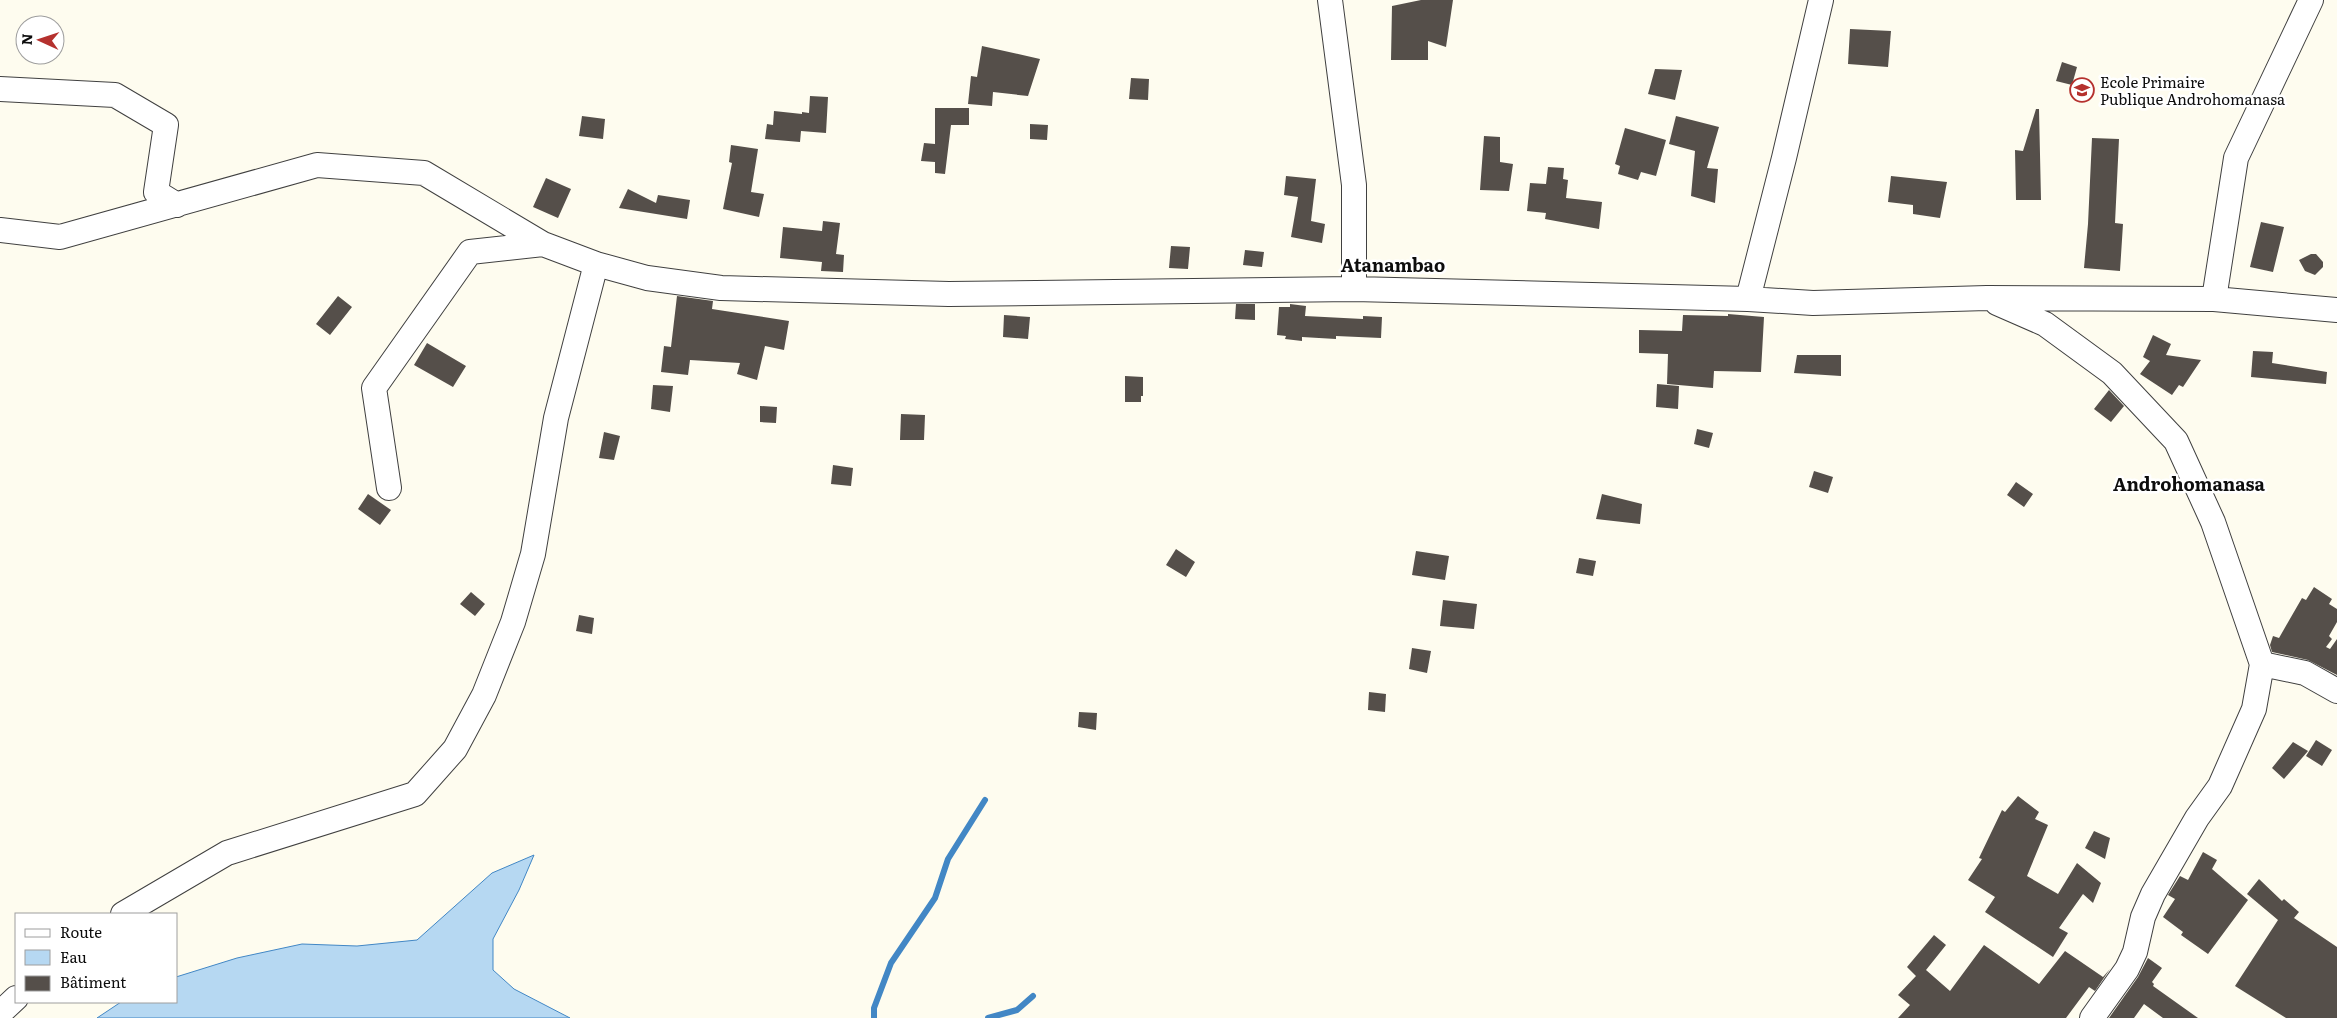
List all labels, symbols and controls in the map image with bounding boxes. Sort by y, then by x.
north arrow [15,15,65,65]
text: N [16,33,36,46]
place label: Ecole Primaire Publique Androhomanasa [2100,70,2286,110]
school or university icon: Ecole Primaire Publique Androhomanasa [2069,77,2095,103]
district label: Atanambao [1341,251,1445,278]
district label: Androhomanasa [2113,470,2266,497]
legend [15,913,178,1003]
text: Route [60,920,102,943]
text: Eau [60,945,87,968]
text: Bâtiment [60,970,126,993]

